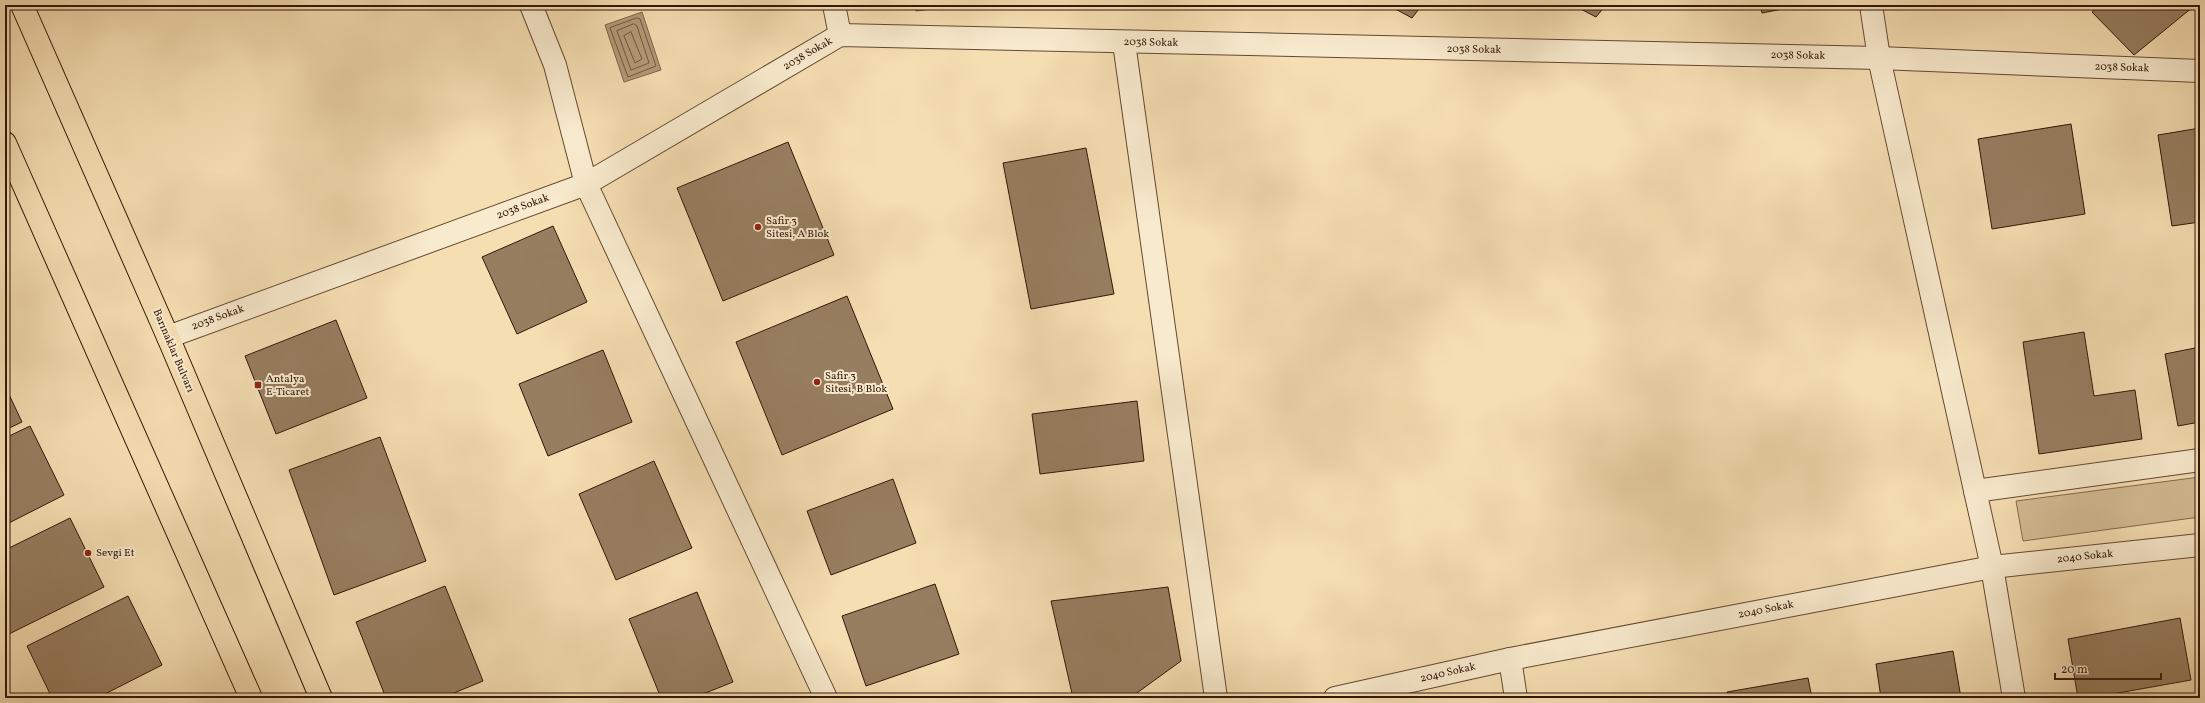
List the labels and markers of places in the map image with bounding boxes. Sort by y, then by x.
place label: Safir 3 Sitesi, A Blok [766,214,829,242]
marker: Safir 3 Sitesi, A Blok [753,222,763,232]
place label: Safir 3 Sitesi, B Blok [825,369,887,397]
place label: Antalya E-Ticaret [266,372,309,400]
marker: Safir 3 Sitesi, B Blok [812,377,822,387]
marker: Antalya E-Ticaret [253,380,263,390]
place label: Sevgi Et [96,546,135,561]
marker: Sevgi Et [83,548,93,558]

